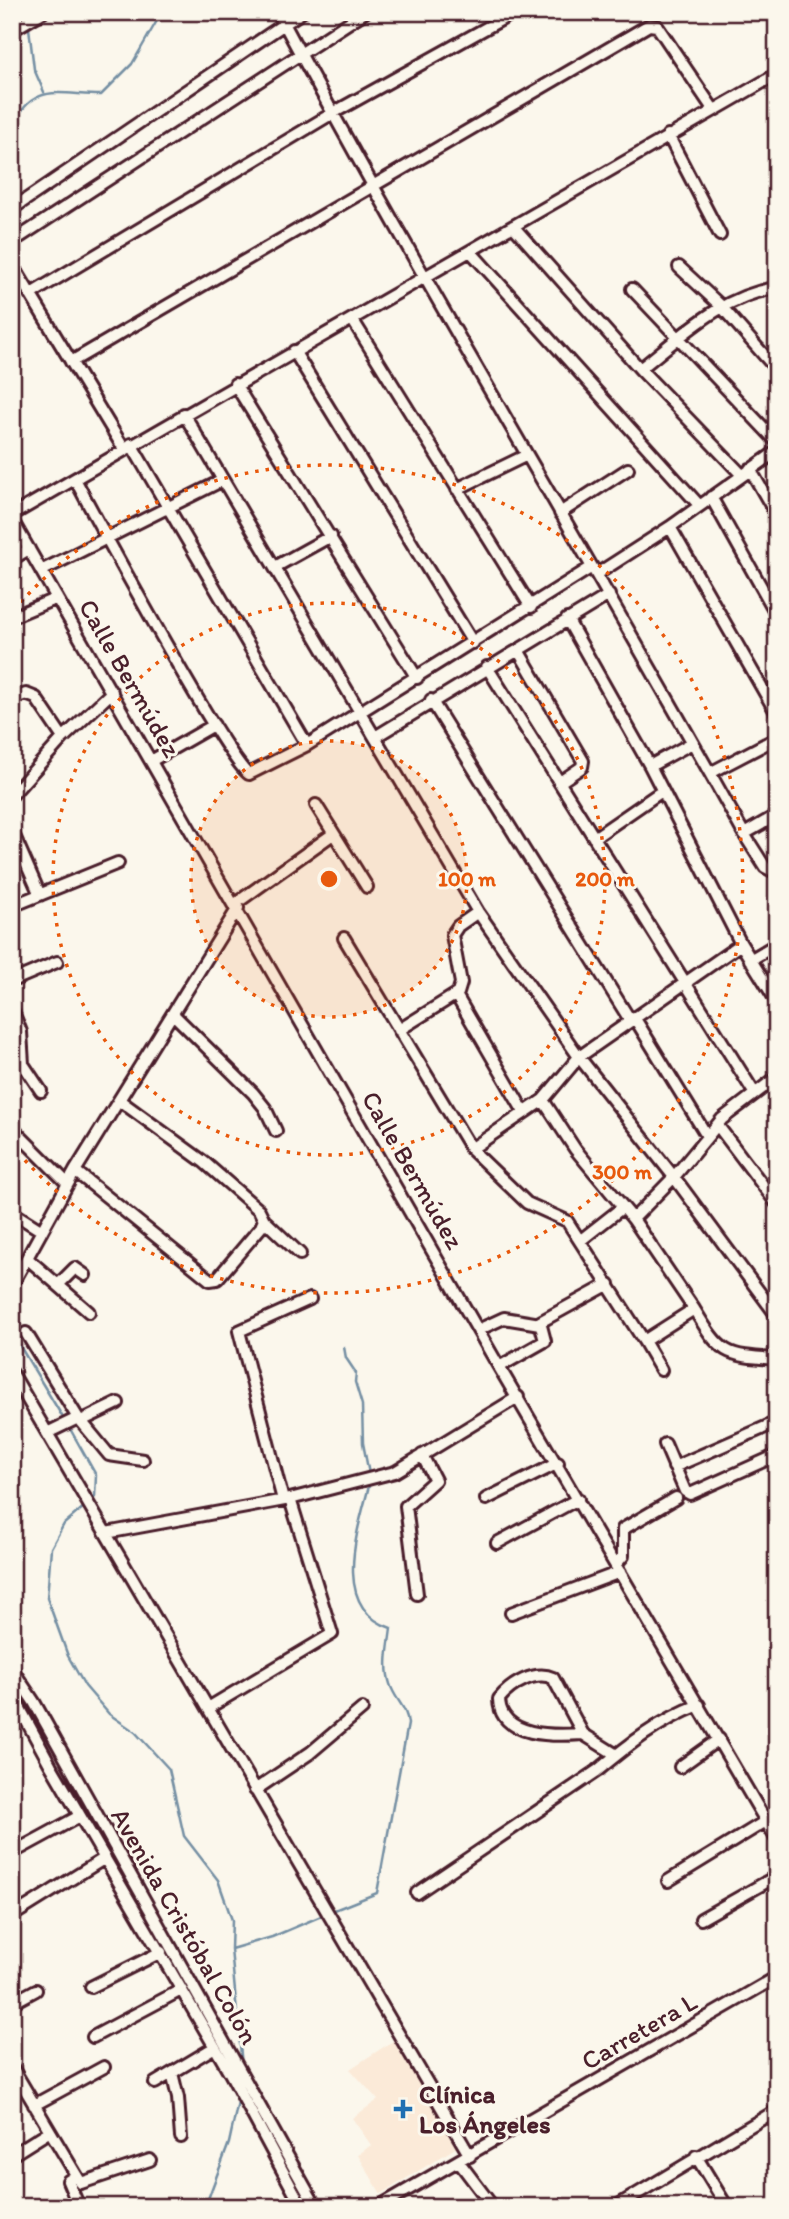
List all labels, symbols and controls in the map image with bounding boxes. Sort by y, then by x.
street label: Calle Bermúdez [72,593,188,763]
text: 100 m [438,866,496,891]
text: 200 m [575,866,635,891]
centre of rings [317,867,341,891]
street label: Calle Bermúdez [355,1085,471,1255]
text: 300 m [592,1159,652,1184]
street label: Avenida Cristóbal Colón [104,1802,266,2050]
street label: Carretera L [576,1985,702,2077]
place label: Clínica Los Ángeles [419,2078,551,2140]
marker: Clínica Los Ángeles [393,2099,413,2119]

